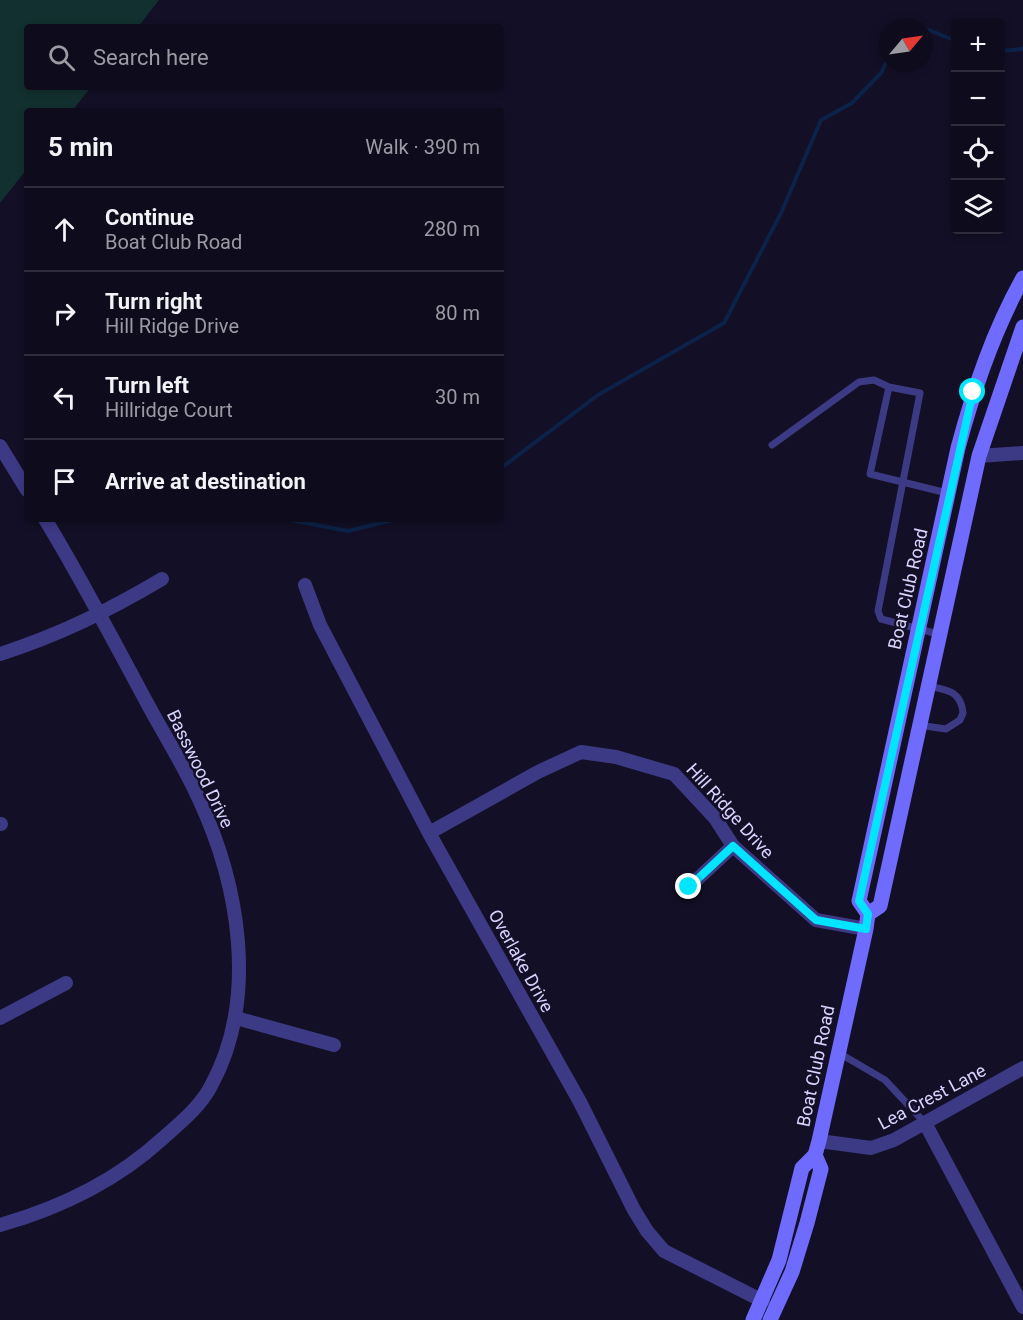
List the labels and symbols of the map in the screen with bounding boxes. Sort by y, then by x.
north arrow [879,18,933,72]
route start [959,378,985,404]
street label: Boat Club Road [883,526,932,651]
street label: Basswood Drive [163,706,238,831]
street label: Hill Ridge Drive [682,759,779,863]
route end [675,873,701,899]
street label: Overlake Drive [485,906,558,1016]
street label: Boat Club Road [792,1003,839,1128]
street label: Lea Crest Lane [874,1059,989,1134]

